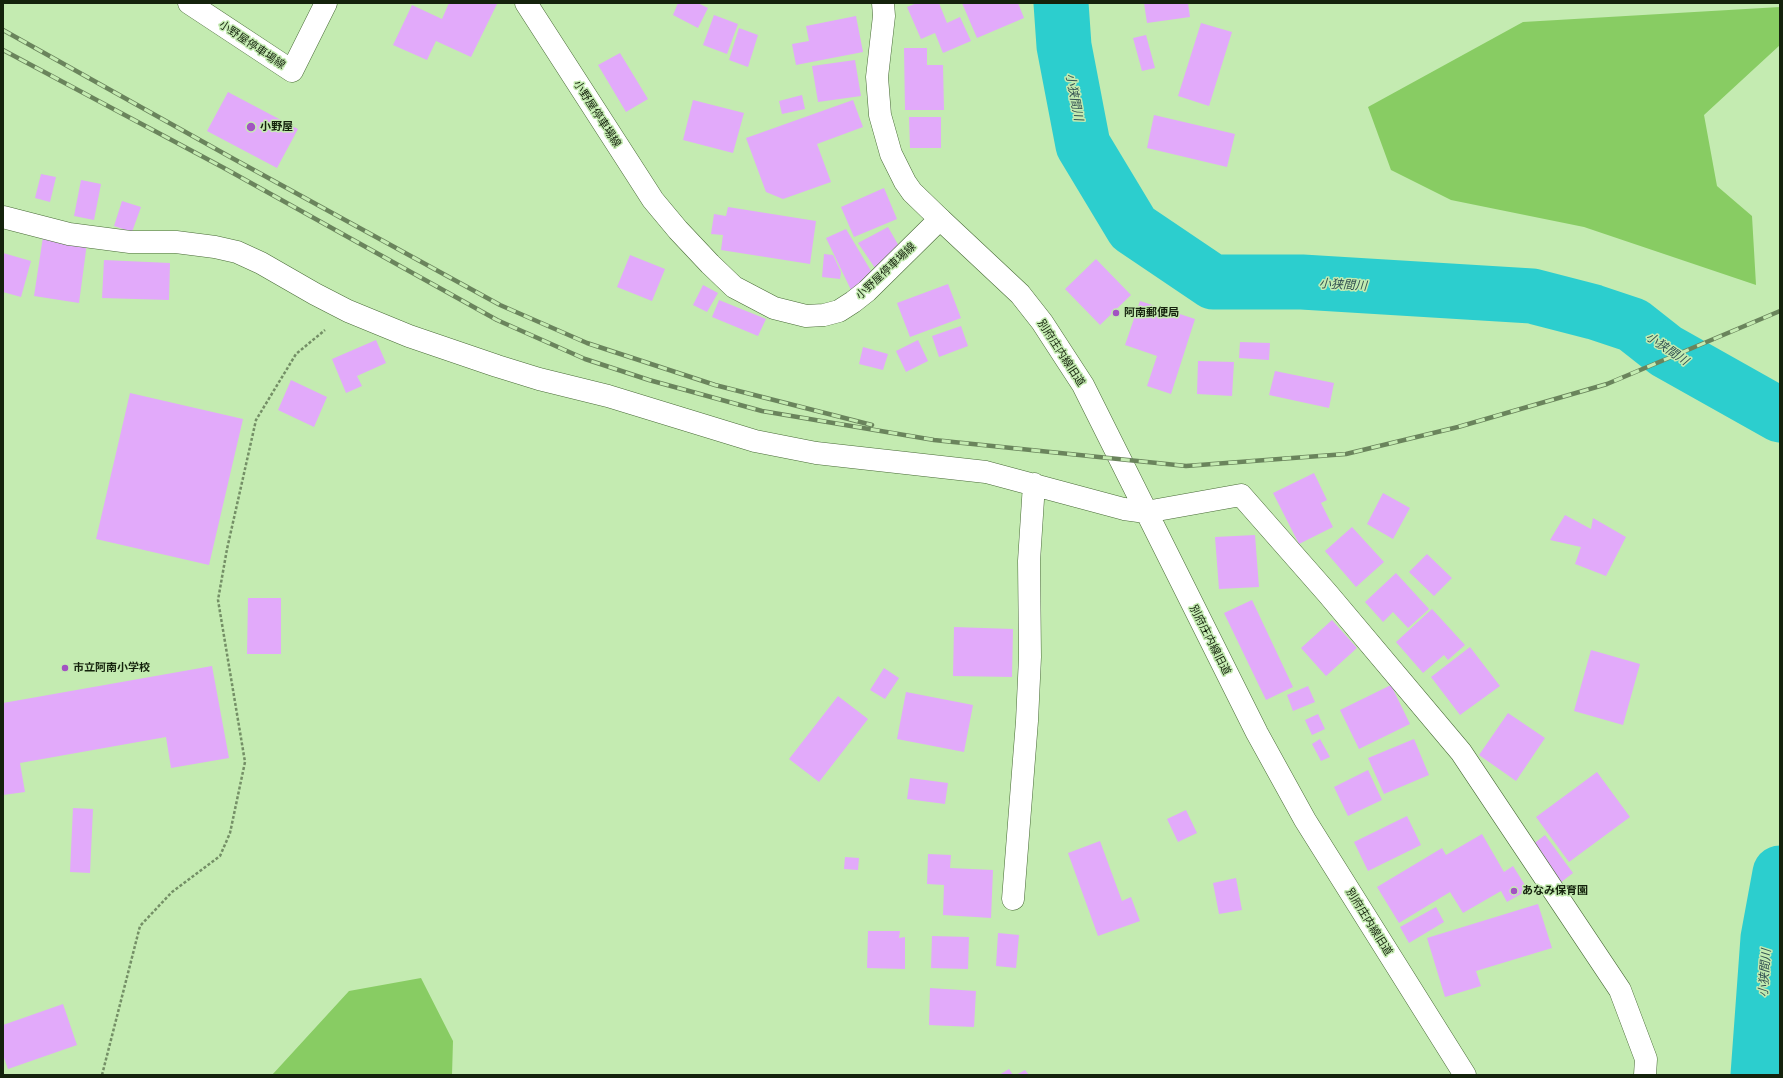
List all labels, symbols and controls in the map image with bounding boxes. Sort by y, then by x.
street label: 小野屋停車場線 [216,18,288,72]
water label: 小狭間川 [1062,72,1086,122]
street label: 小野屋停車場線 [570,78,624,150]
place label: 小野屋 [260,120,293,134]
marker: 小野屋 [245,121,257,133]
street label: 小野屋停車場線 [853,240,919,302]
water label: 小狭間川 [1319,277,1367,293]
place label: 阿南郵便局 [1124,306,1179,320]
marker: 阿南郵便局 [1111,308,1121,318]
street label: 別府庄内線旧道 [1034,317,1088,389]
water label: 小狭間川 [1643,330,1691,368]
street label: 別府庄内線旧道 [1187,603,1233,677]
place label: 市立阿南小学校 [73,661,150,675]
marker: 市立阿南小学校 [60,663,70,673]
place label: あなみ保育園 [1522,884,1588,898]
street label: 別府庄内線旧道 [1343,886,1395,958]
marker: あなみ保育園 [1509,886,1519,896]
water label: 小狭間川 [1756,949,1774,997]

